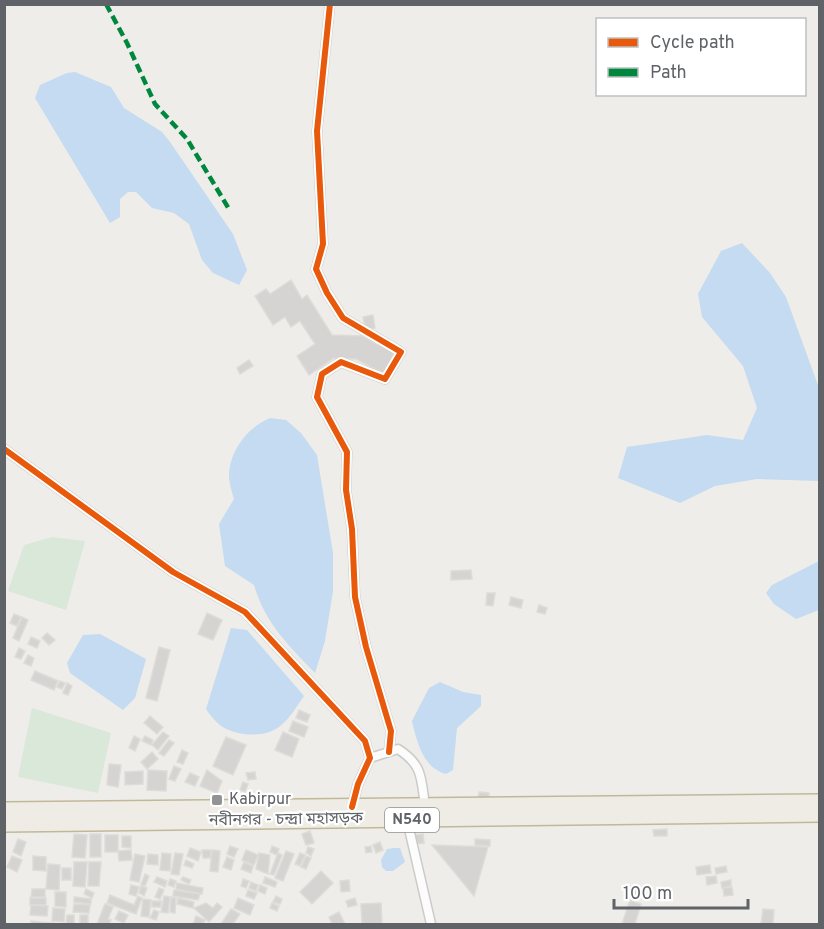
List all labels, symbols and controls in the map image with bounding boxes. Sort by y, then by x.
legend [596,18,806,96]
text: Cycle path [650,32,735,55]
text: Path [650,62,687,85]
place label: Kabirpur [229,790,291,810]
marker: Kabirpur [210,793,224,807]
street label: নবীনগর - চন্দ্রা মহাসড়ক [208,808,364,831]
road number: N540 [385,808,439,832]
scale bar [614,872,748,910]
text: 100 m [623,883,672,906]

